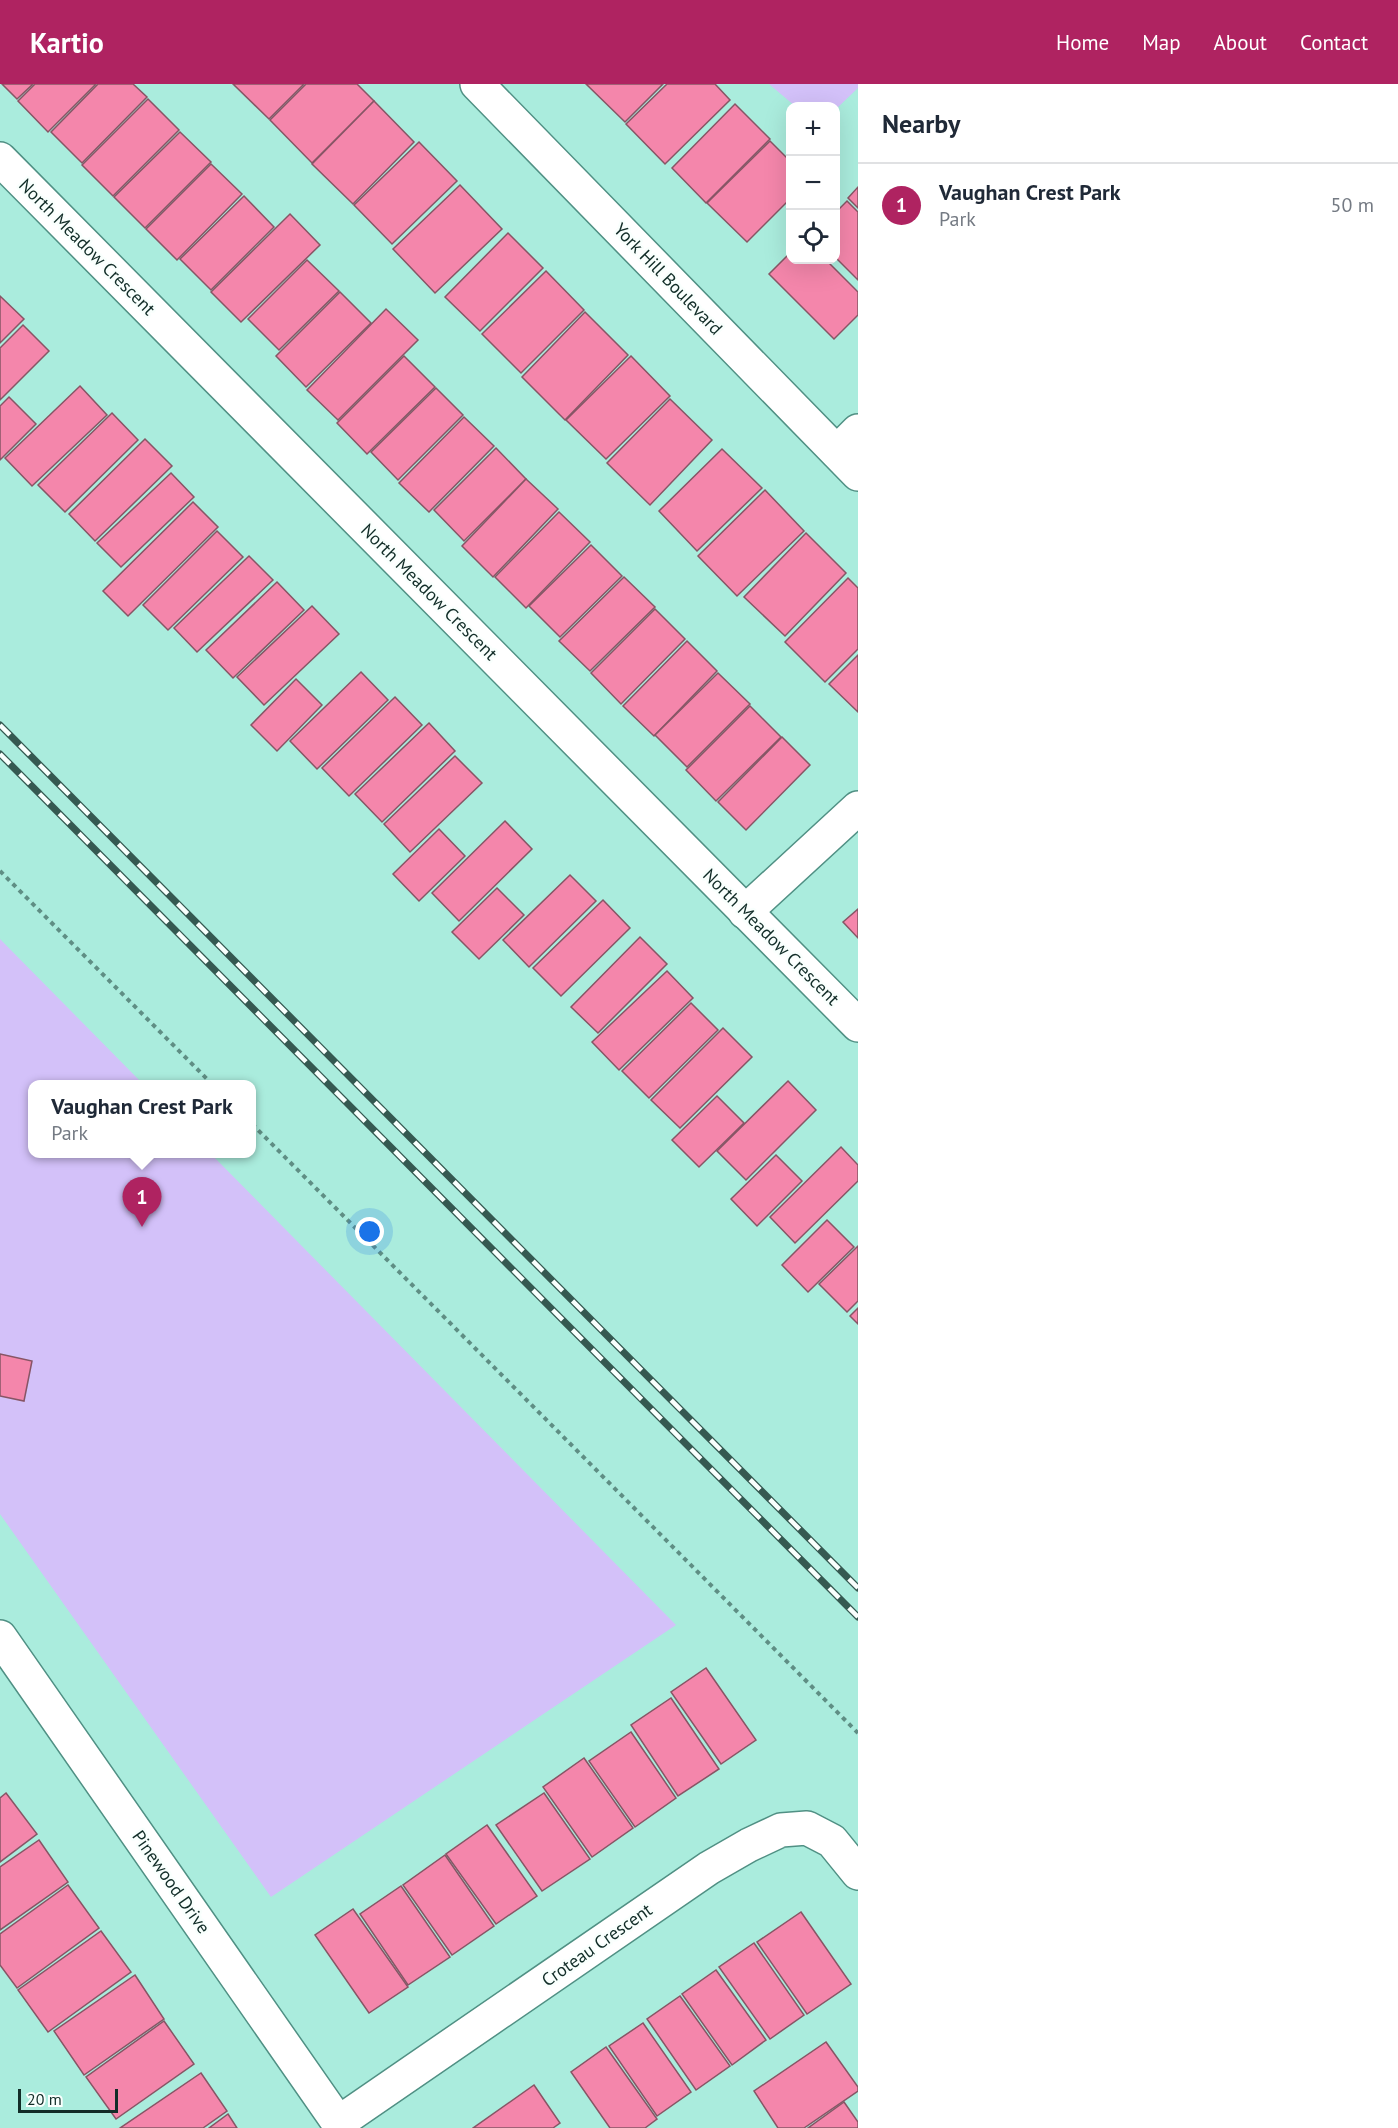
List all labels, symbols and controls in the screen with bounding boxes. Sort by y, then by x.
text: Kartio [30,24,104,61]
text: Home [1056,29,1109,56]
text: Map [1142,29,1181,56]
text: About [1214,29,1267,56]
text: Contact [1300,29,1368,56]
map controls [786,102,840,264]
button: + [786,102,840,156]
text: Nearby [882,107,960,140]
button: − [786,156,840,210]
street label: North Meadow Crescent [14,174,160,320]
text: Vaughan Crest Park [939,178,1121,206]
text: 1 [896,192,907,218]
text: 50 m [1331,192,1374,218]
text: Park [939,206,976,232]
button: locate [786,210,840,264]
street label: York Hill Boulevard [609,218,728,339]
street label: North Meadow Crescent [356,519,502,665]
street label: North Meadow Crescent [698,864,844,1010]
popup [28,1080,256,1158]
text: Vaughan Crest Park [51,1092,233,1120]
text: Park [51,1120,88,1146]
pin: 1 [122,1178,162,1227]
your location [355,1217,384,1246]
street label: Pinewood Drive [127,1826,215,1938]
street label: Croteau Crescent [537,1898,656,1991]
scale bar [18,2086,118,2114]
text: 20 m [27,2089,62,2109]

